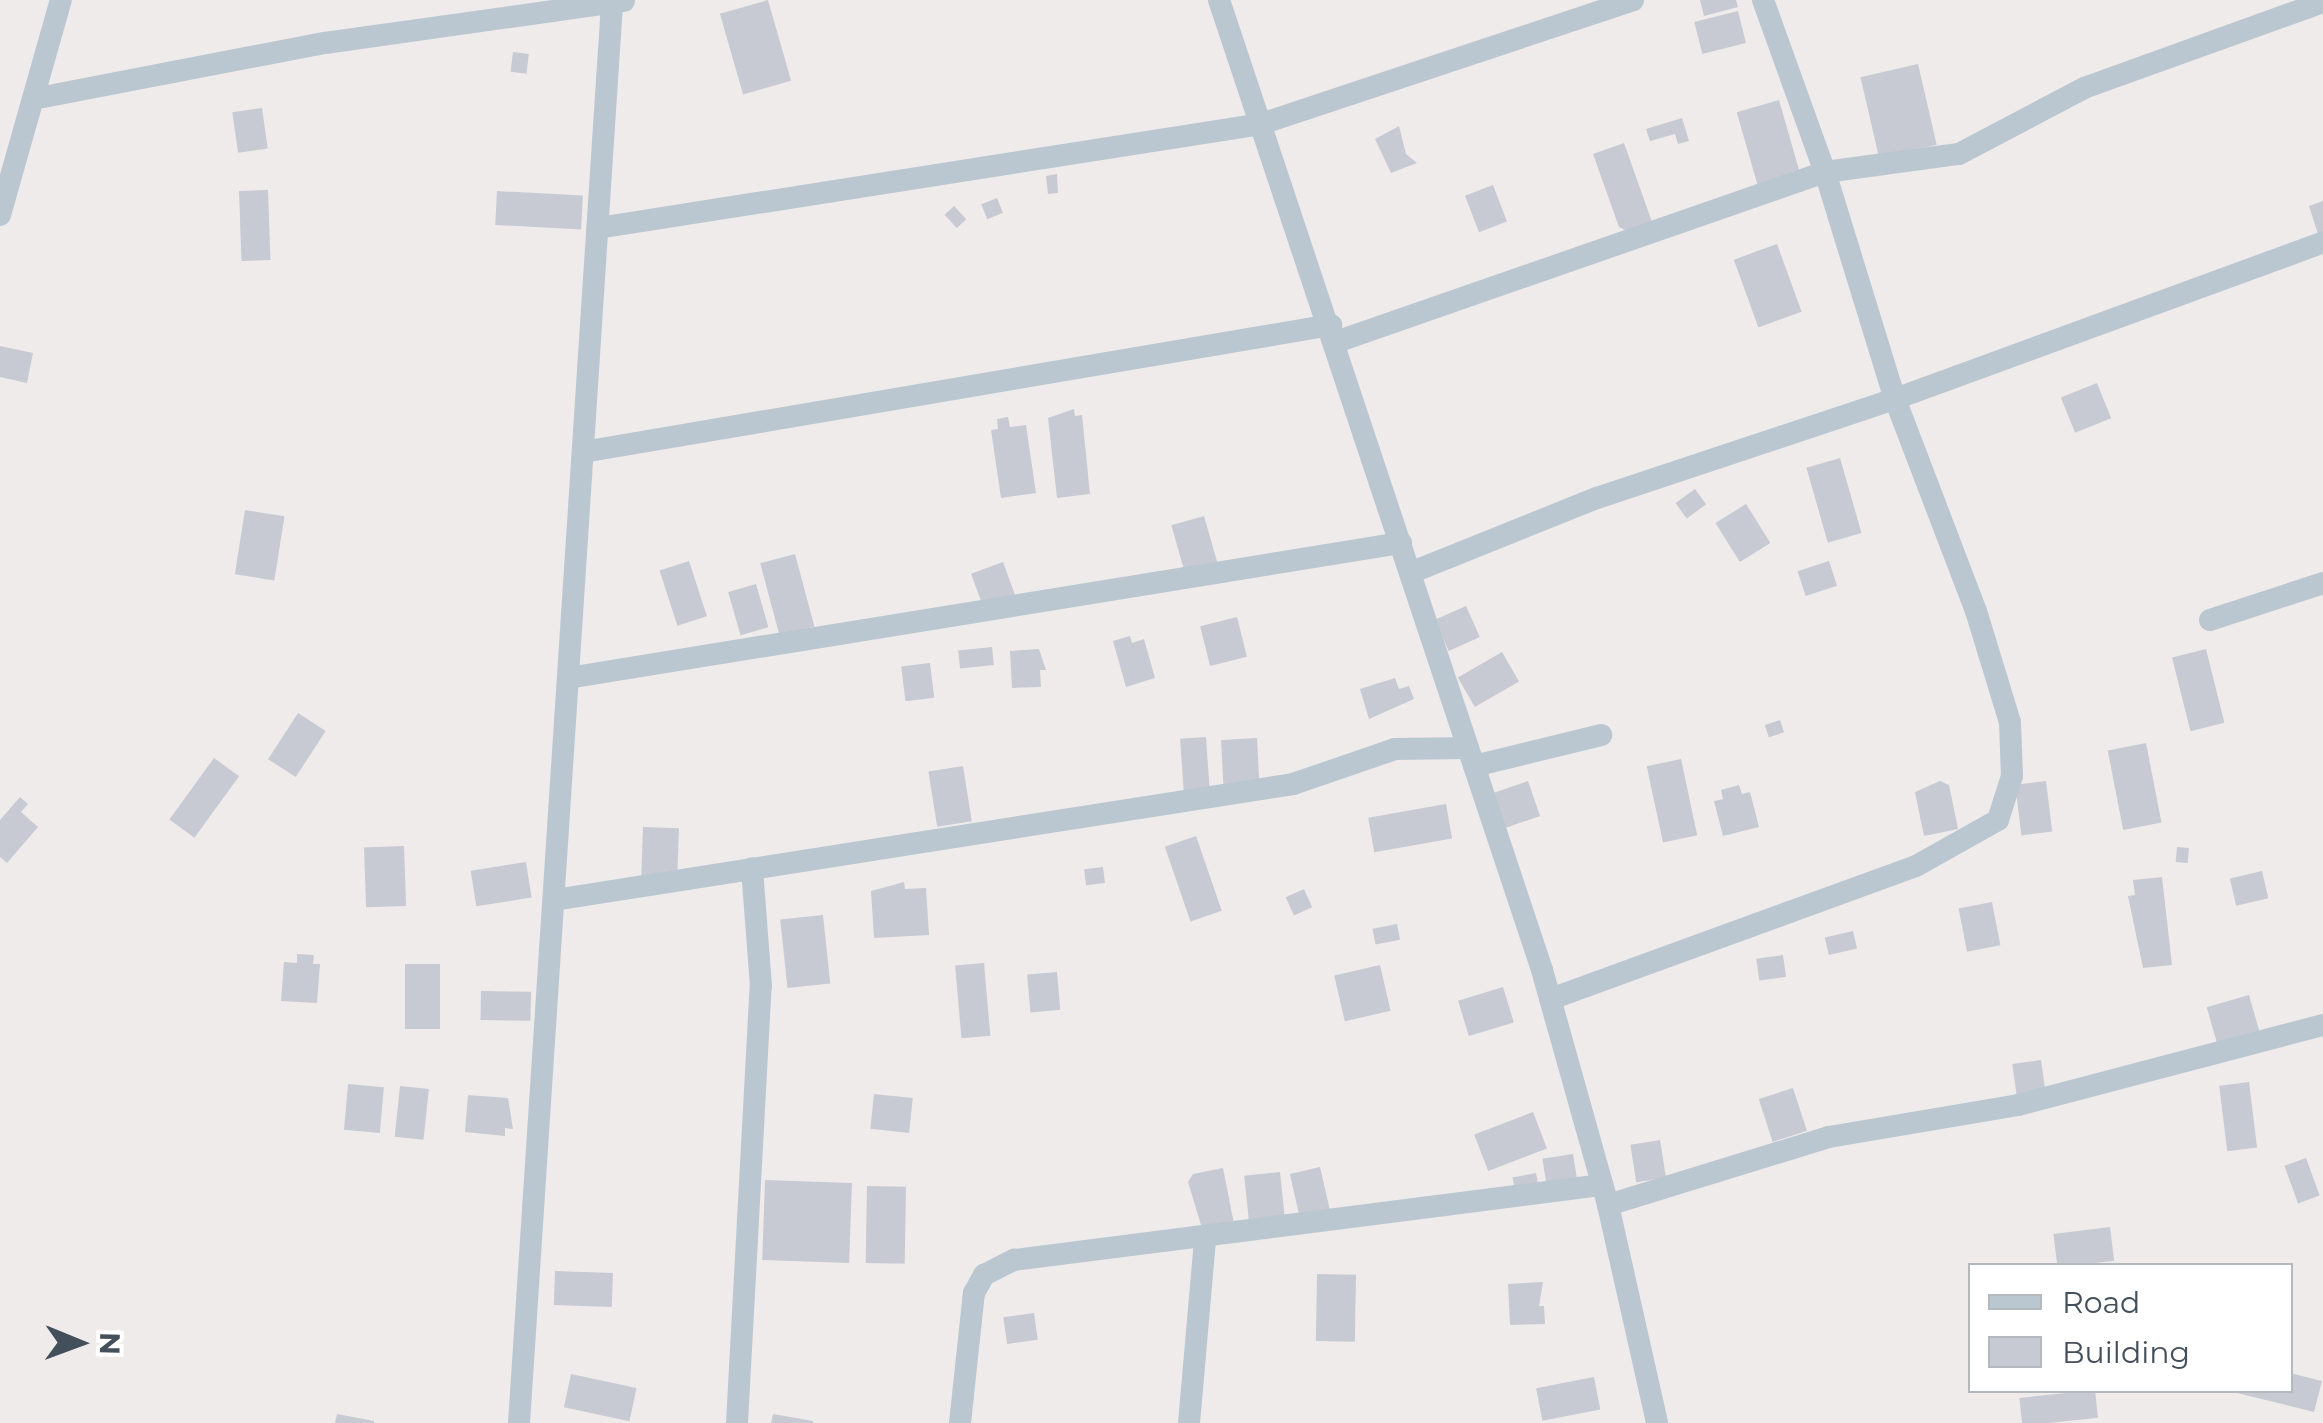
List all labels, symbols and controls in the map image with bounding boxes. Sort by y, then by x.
legend [1968,1263,2293,1393]
text: Road [2062,1284,2140,1321]
north arrow [30,1293,130,1393]
text: N [93,1332,127,1355]
text: Building [2062,1334,2190,1371]

